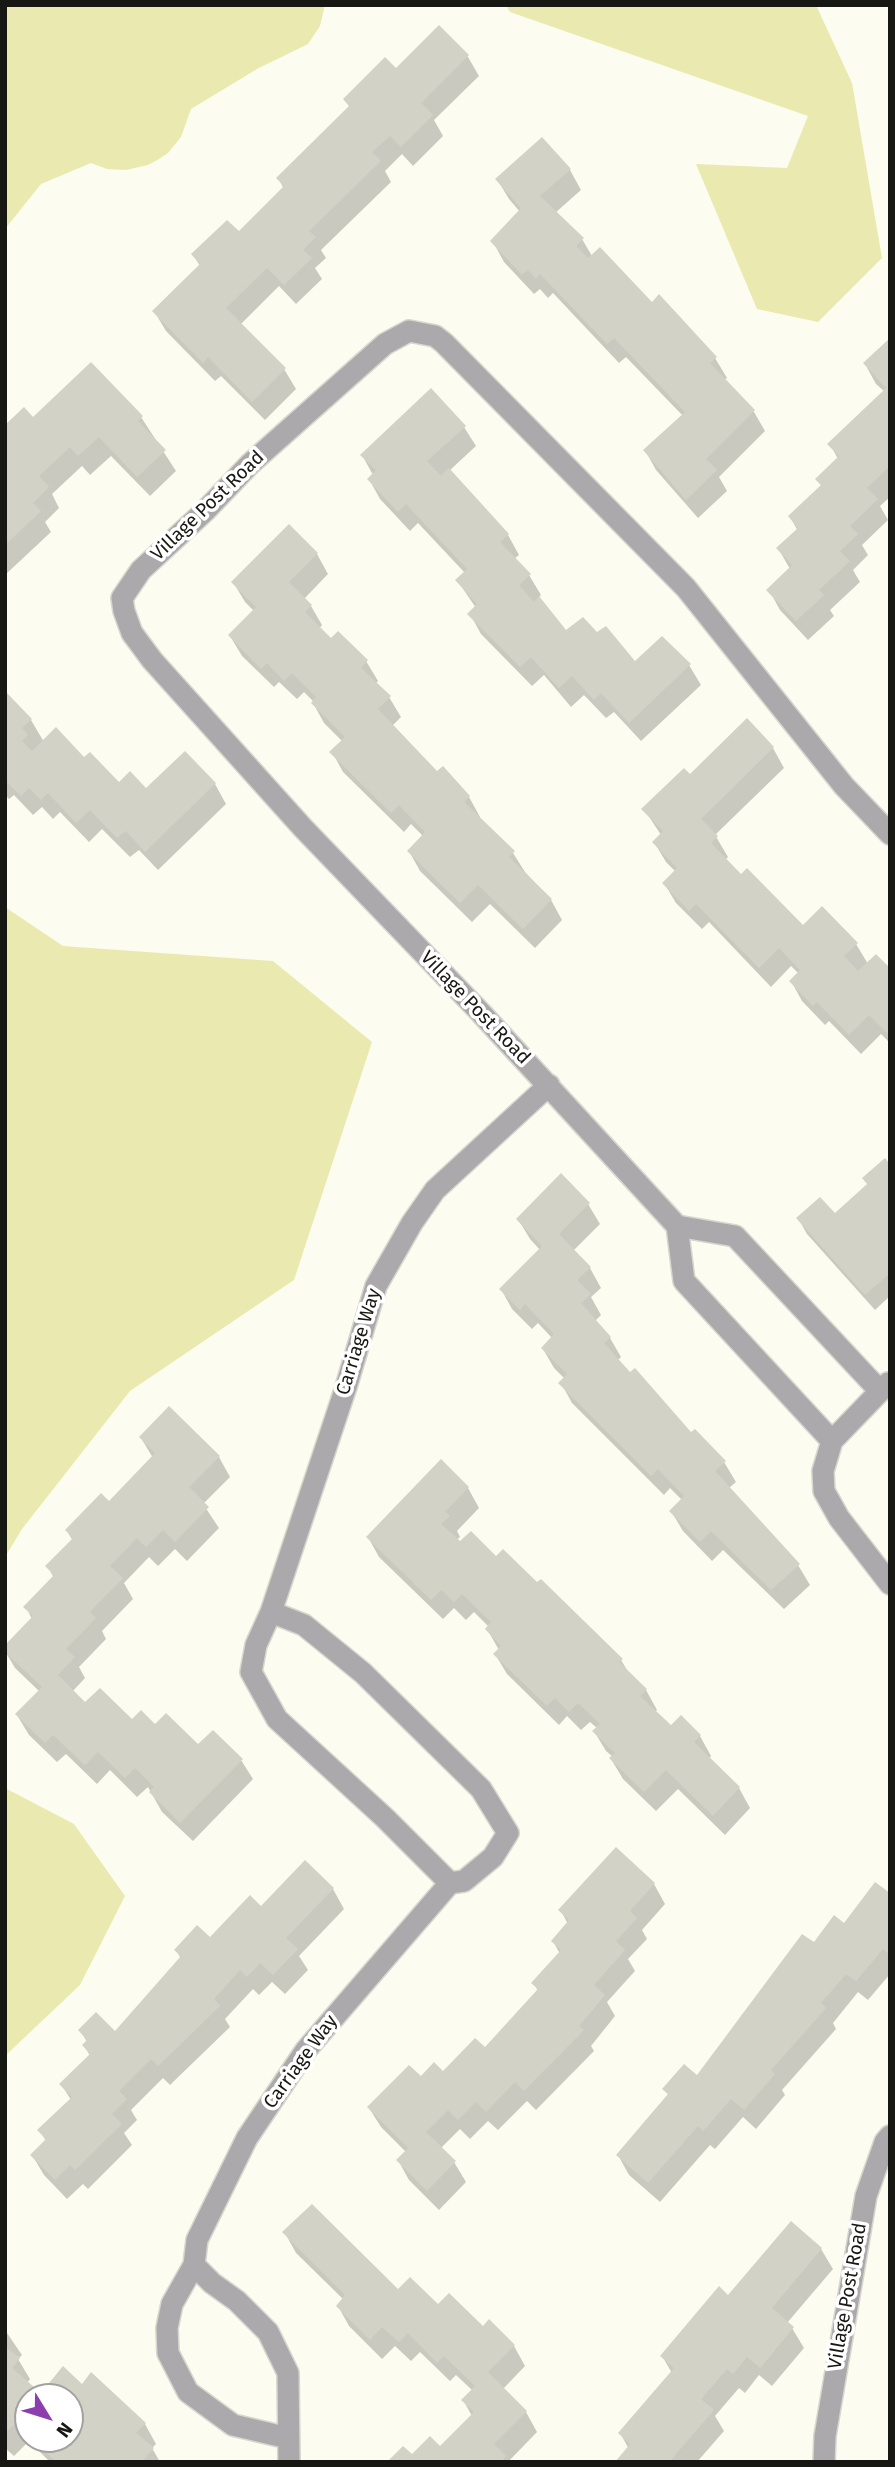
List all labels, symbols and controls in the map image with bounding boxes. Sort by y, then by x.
street label: Village Post Road [147,446,269,566]
street label: Village Post Road [415,947,535,1069]
street label: Carriage Way [332,1286,386,1398]
street label: Carriage Way [259,2011,343,2113]
street label: Village Post Road [824,2221,872,2371]
north arrow [14,2383,84,2453]
text: N [51,2418,77,2442]

